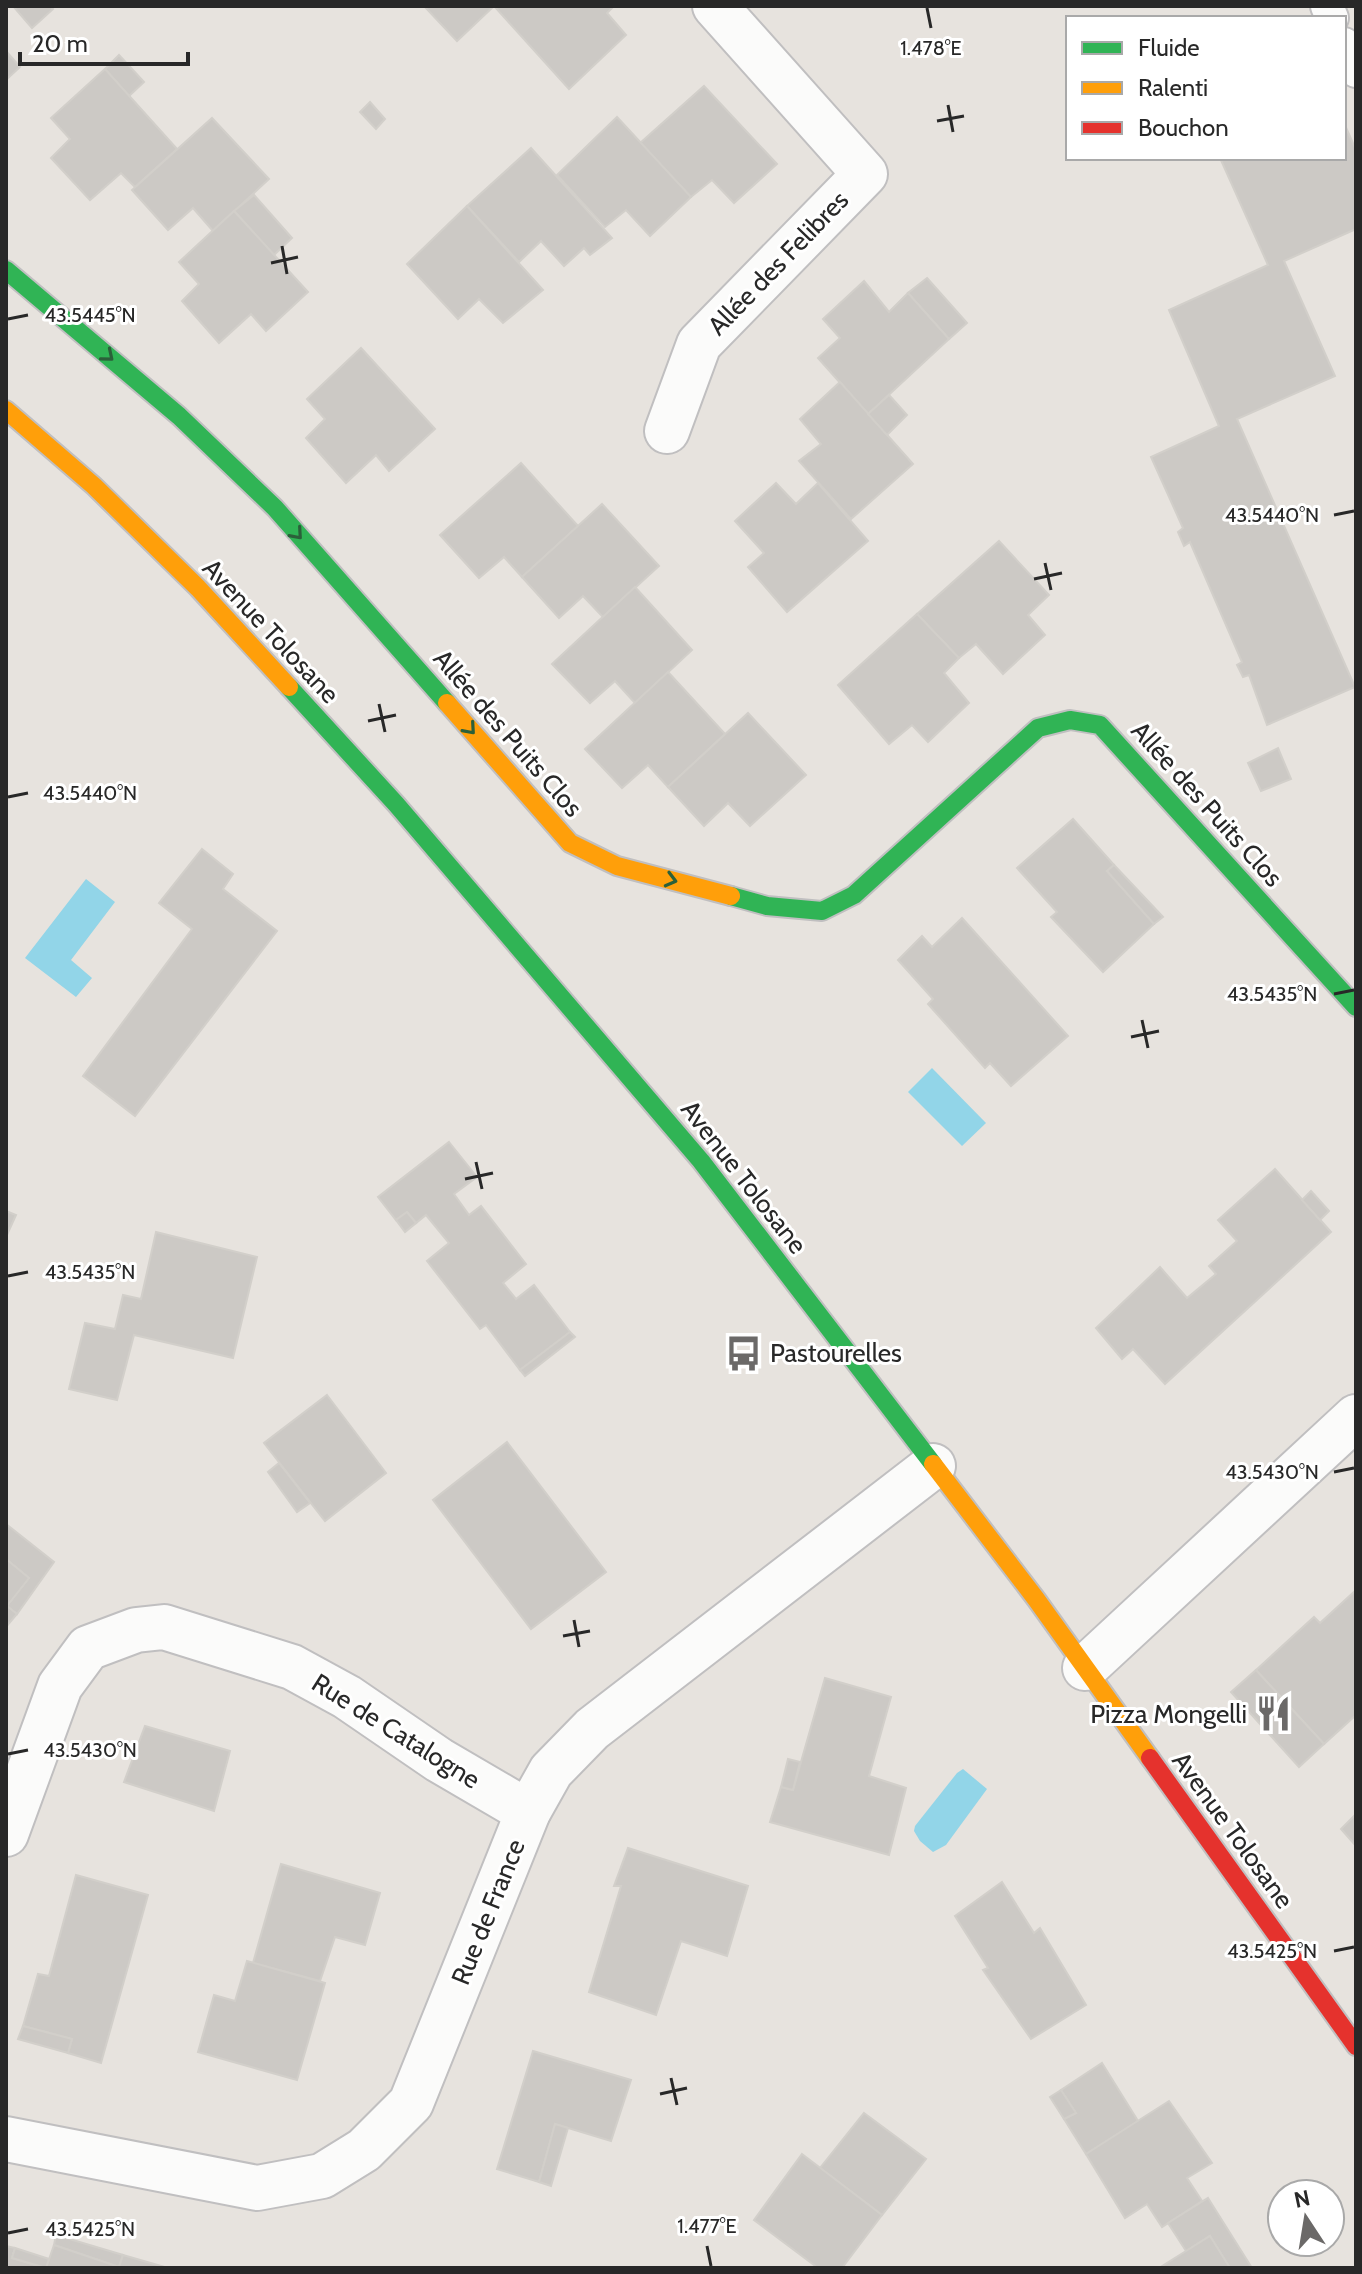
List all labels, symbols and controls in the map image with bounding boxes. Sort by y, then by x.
scale bar [20,16,188,66]
legend [1066,16,1346,160]
text: 20 m [32,29,88,58]
text: Fluide [1138,33,1200,62]
text: 1.478°E [900,36,962,60]
text: Ralenti [1138,73,1208,102]
text: Bouchon [1138,113,1229,142]
street label: Allée des Felibres [701,184,855,342]
text: 43.5445°N [44,303,136,327]
one-way arrow [99,346,114,361]
text: 43.5440°N [1225,503,1319,527]
one-way arrow [288,525,302,540]
street label: Avenue Tolosane [196,552,346,710]
street label: Allée des Puits Clos [427,643,589,823]
street label: Allée des Puits Clos [1124,715,1290,893]
one-way arrow [460,720,475,734]
text: 43.5440°N [43,781,137,805]
one-way arrow [663,871,677,888]
text: 43.5435°N [1227,982,1317,1006]
street label: Avenue Tolosane [674,1094,814,1260]
text: 43.5435°N [45,1260,135,1284]
bus stop icon: Pastourelles [725,1334,763,1372]
place label: Pastourelles [770,1337,902,1369]
text: 43.5430°N [1225,1460,1319,1484]
street label: Rue de Catalogne [306,1666,486,1796]
restaurant icon: Pizza Mongelli [1254,1695,1292,1733]
place label: Pizza Mongelli [1090,1698,1247,1730]
text: 43.5430°N [43,1738,137,1762]
street label: Avenue Tolosane [1165,1745,1301,1915]
street label: Rue de France [444,1835,532,1989]
text: 43.5425°N [1227,1939,1317,1963]
north arrow [1266,2178,1346,2258]
text: N [1292,2184,1312,2214]
text: 1.477°E [677,2214,737,2238]
text: 43.5425°N [45,2217,135,2241]

